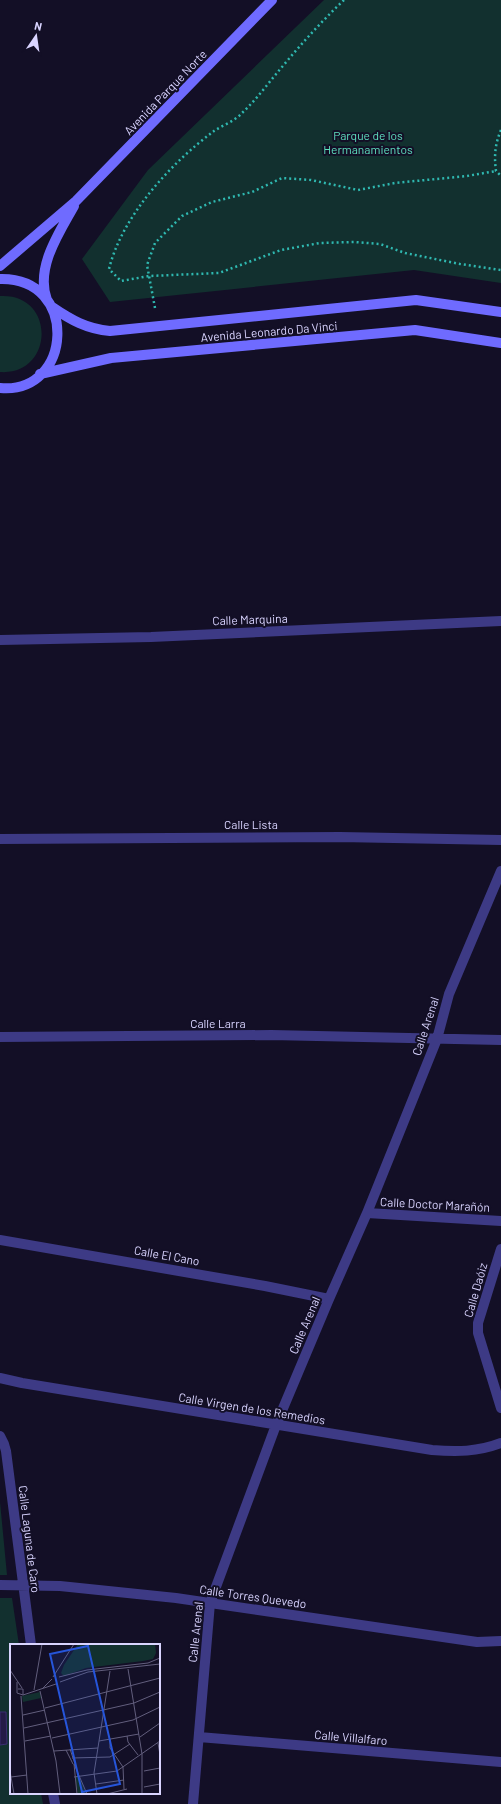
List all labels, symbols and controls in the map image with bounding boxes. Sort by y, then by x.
north arrow [16,16,56,56]
text: N [33,19,43,33]
street label: Avenida Parque Norte [121,47,209,137]
park label: Parque de los Hermanamientos [323,128,413,156]
street label: Avenida Leonardo Da Vinci [200,318,338,344]
street label: Calle Marquina [212,611,288,627]
street label: Calle Lista [224,817,278,831]
street label: Calle Arenal [409,995,441,1057]
street label: Calle Larra [190,1016,246,1030]
street label: Calle Doctor Marañón [380,1194,490,1214]
street label: Calle El Cano [133,1242,201,1268]
street label: Calle Daóiz [461,1261,489,1319]
street label: Calle Arenal [286,1294,322,1356]
street label: Calle Virgen de los Remedios [178,1389,327,1427]
street label: Calle Laguna de Caro [16,1485,44,1593]
street label: Calle Torres Quevedo [199,1582,307,1610]
street label: Calle Arenal [185,1601,205,1663]
inset map [10,1644,160,1794]
street label: Calle Villalfaro [314,1727,388,1747]

